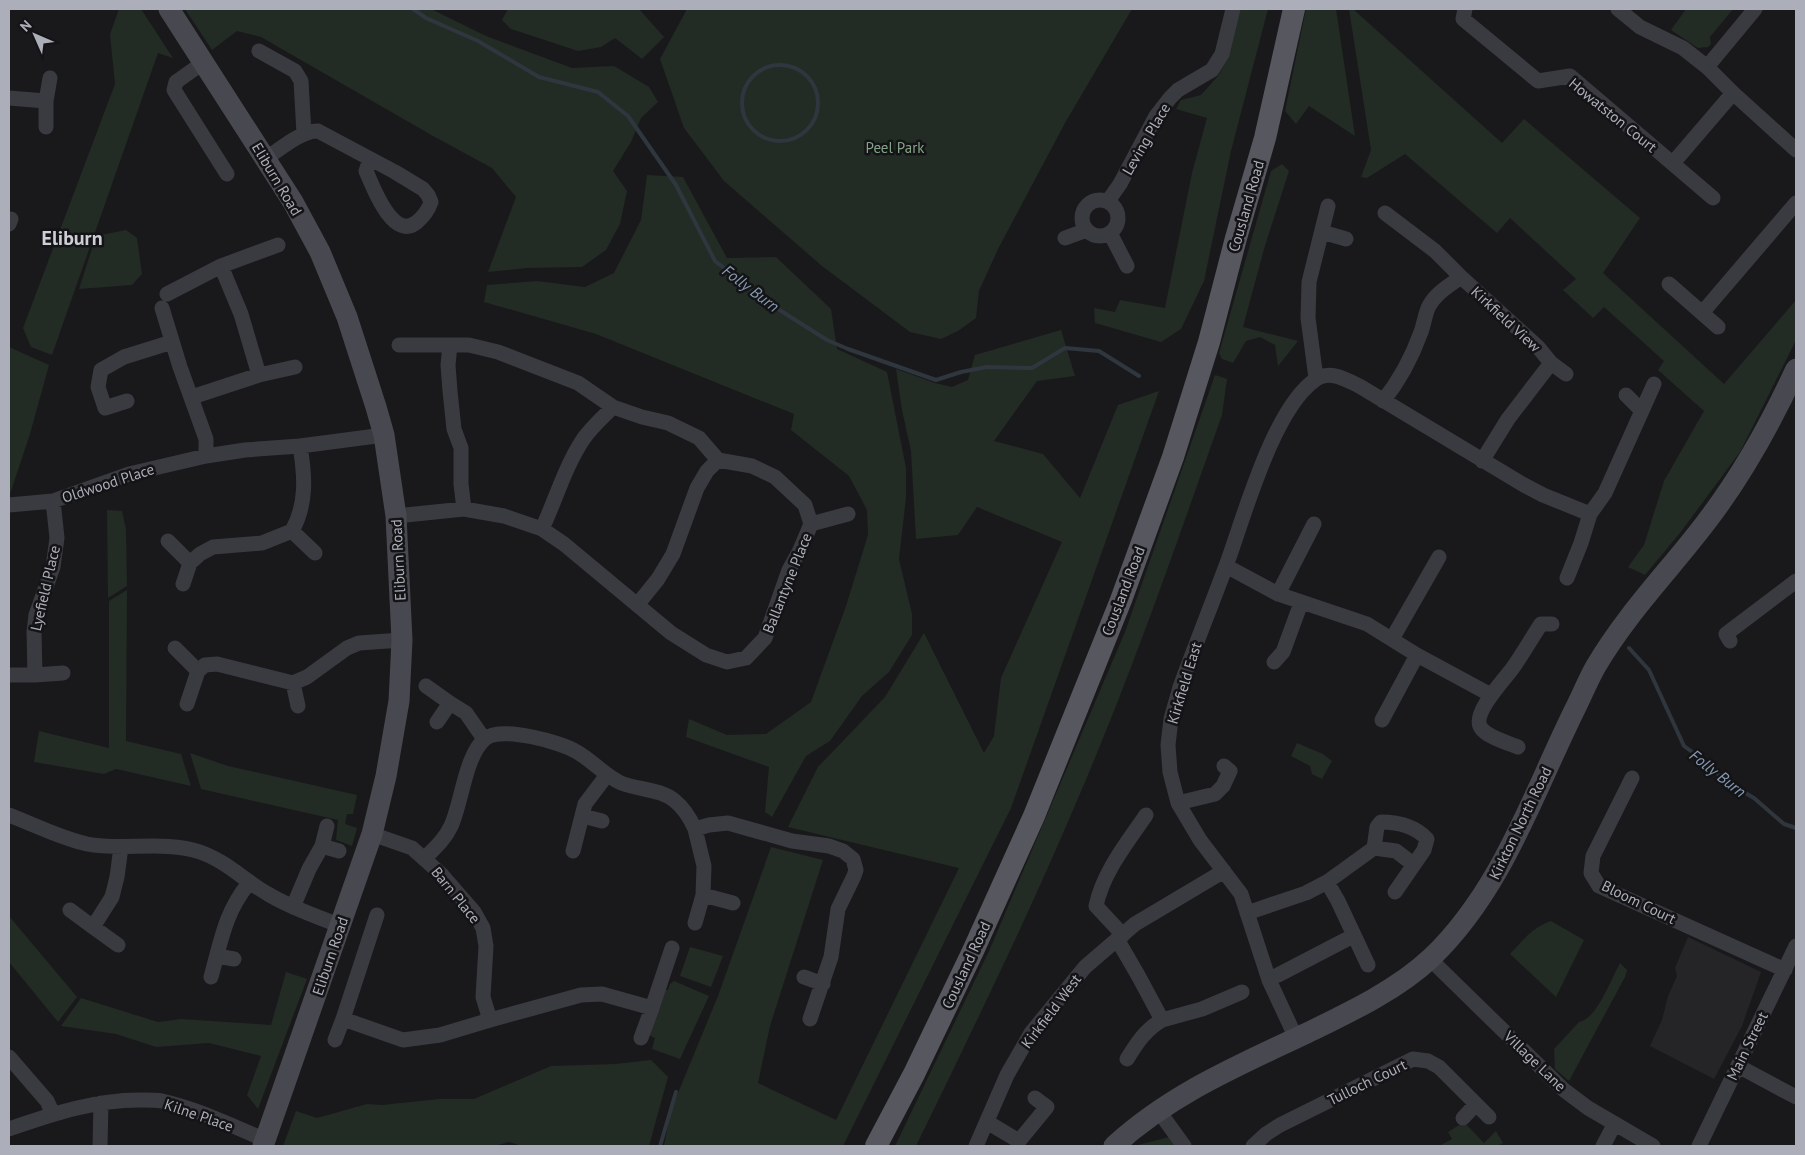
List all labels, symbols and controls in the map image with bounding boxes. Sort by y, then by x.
north arrow [10,10,60,60]
text: N [16,16,35,35]
street label: Howatston Court [1565,74,1661,156]
street label: Leving Place [1118,100,1174,178]
park label: Peel Park [866,138,925,157]
street label: Eliburn Road [248,139,306,219]
street label: Cousland Road [1224,158,1268,254]
district label: Eliburn [41,225,103,251]
water label: Folly Burn [719,260,783,316]
street label: Kirkfield View [1467,282,1545,356]
street label: Oldwood Place [59,459,157,507]
street label: Eliburn Road [386,519,410,601]
street label: Ballantyne Place [758,530,816,636]
street label: Lyefield Place [26,543,64,633]
street label: Cousland Road [1097,544,1149,638]
street label: Kirkfield East [1163,640,1205,726]
water label: Folly Burn [1686,745,1750,801]
street label: Kirkton North Road [1484,763,1556,883]
street label: Barn Place [427,863,485,927]
street label: Bloom Court [1599,876,1679,928]
street label: Eliburn Road [308,914,352,998]
street label: Cousland Road [937,918,995,1012]
street label: Kirkfield West [1017,970,1085,1052]
street label: Main Street [1722,1009,1772,1083]
street label: Village Lane [1499,1026,1570,1095]
street label: Tulloch Court [1324,1055,1410,1109]
street label: Kilne Place [162,1094,236,1136]

